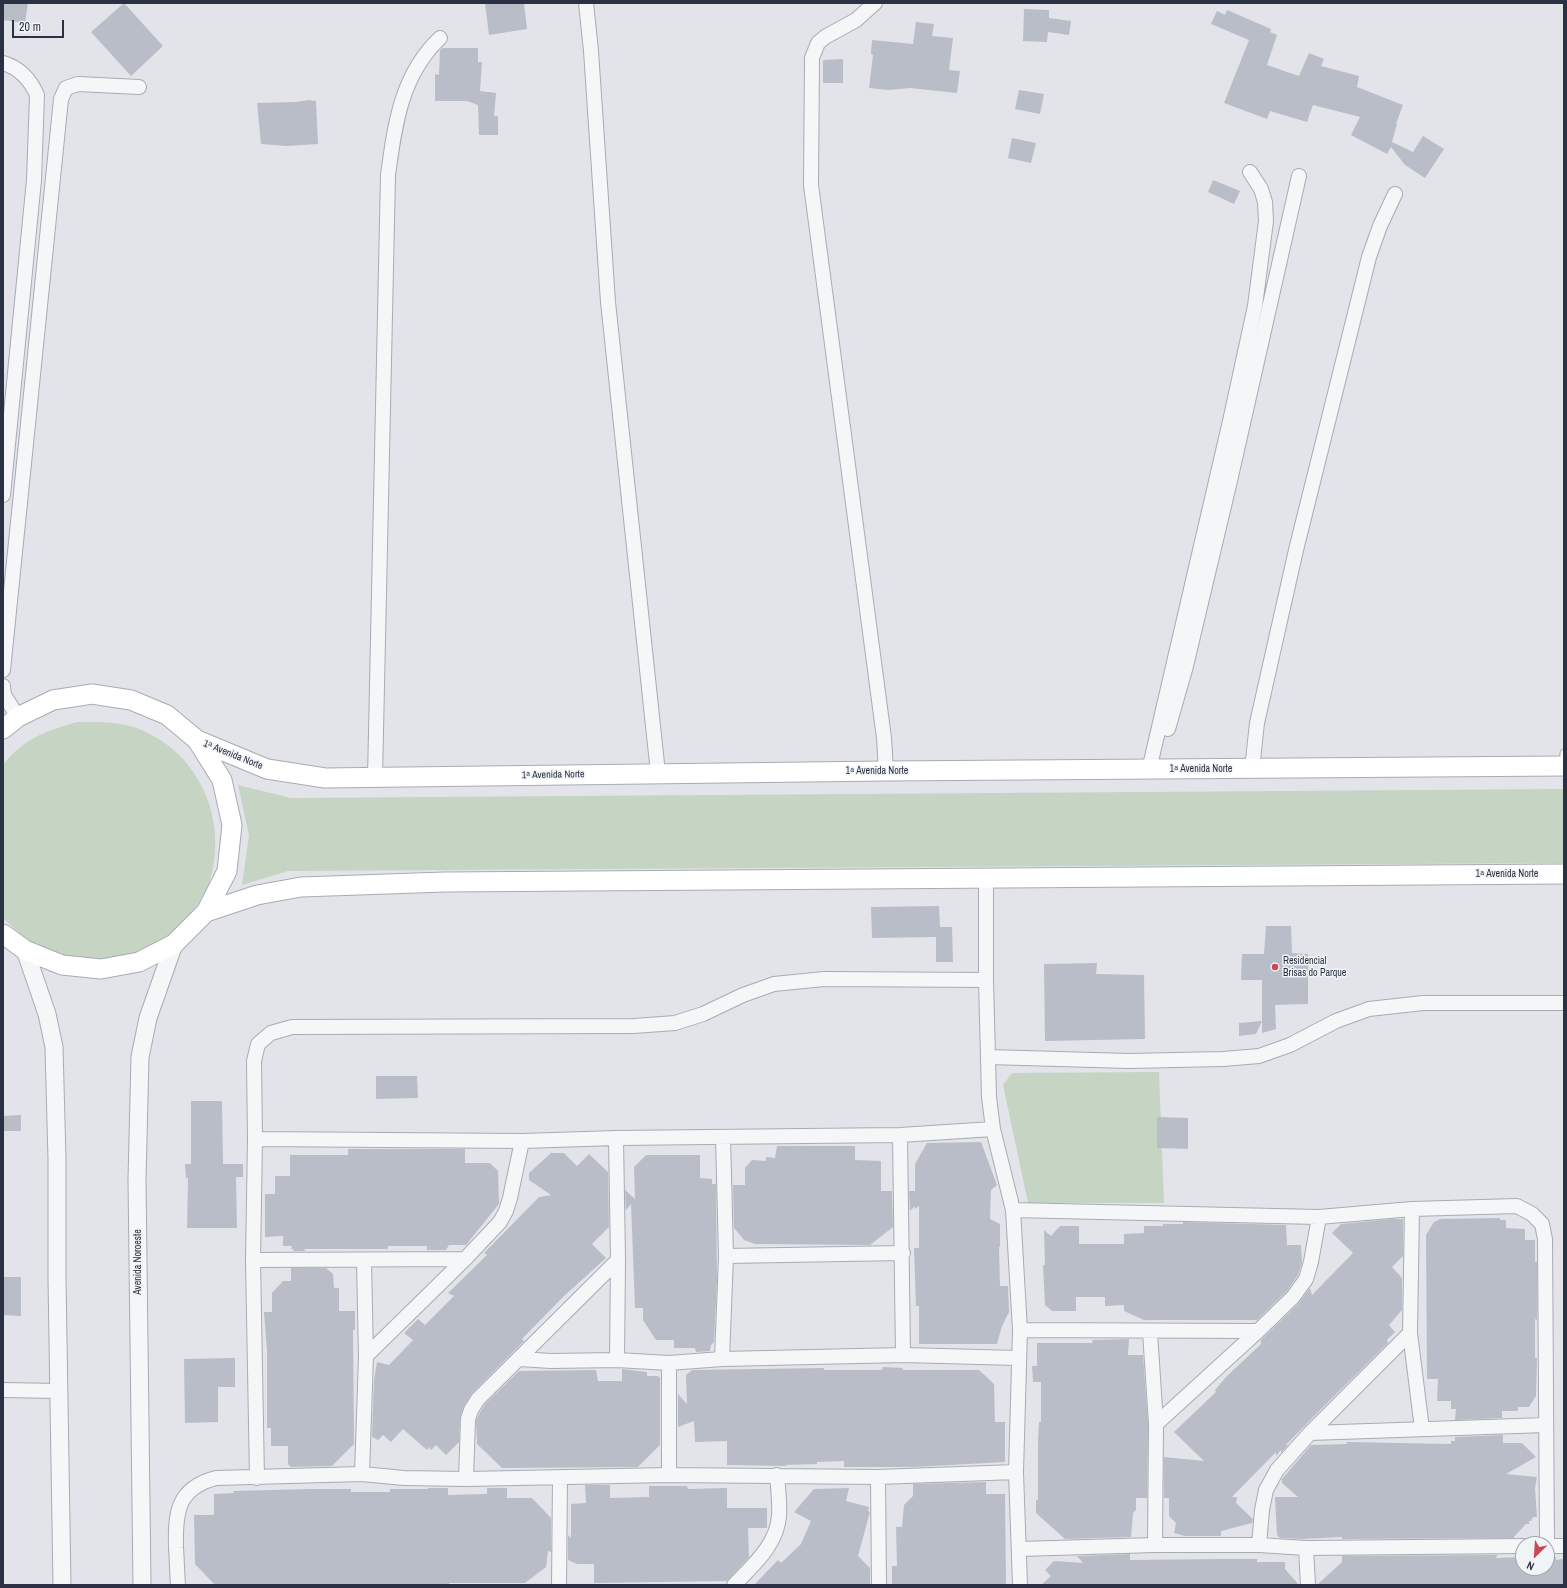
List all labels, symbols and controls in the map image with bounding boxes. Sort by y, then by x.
scale bar [14,12,66,38]
text: 20 m [19,19,41,35]
street label: 1ᵃ Avenida Norte [202,738,264,772]
street label: 1ᵃ Avenida Norte [1170,763,1232,775]
street label: 1ᵃ Avenida Norte [846,765,908,777]
street label: 1ᵃ Avenida Norte [521,768,585,782]
street label: 1ᵃ Avenida Norte [1476,868,1538,880]
place label: Residencial Brisas do Parque [1283,955,1346,978]
marker: Residencial Brisas do Parque [1270,962,1280,972]
street label: Avenida Noroeste [132,1229,144,1295]
north arrow [1515,1536,1555,1576]
text: N [1524,1558,1536,1574]

